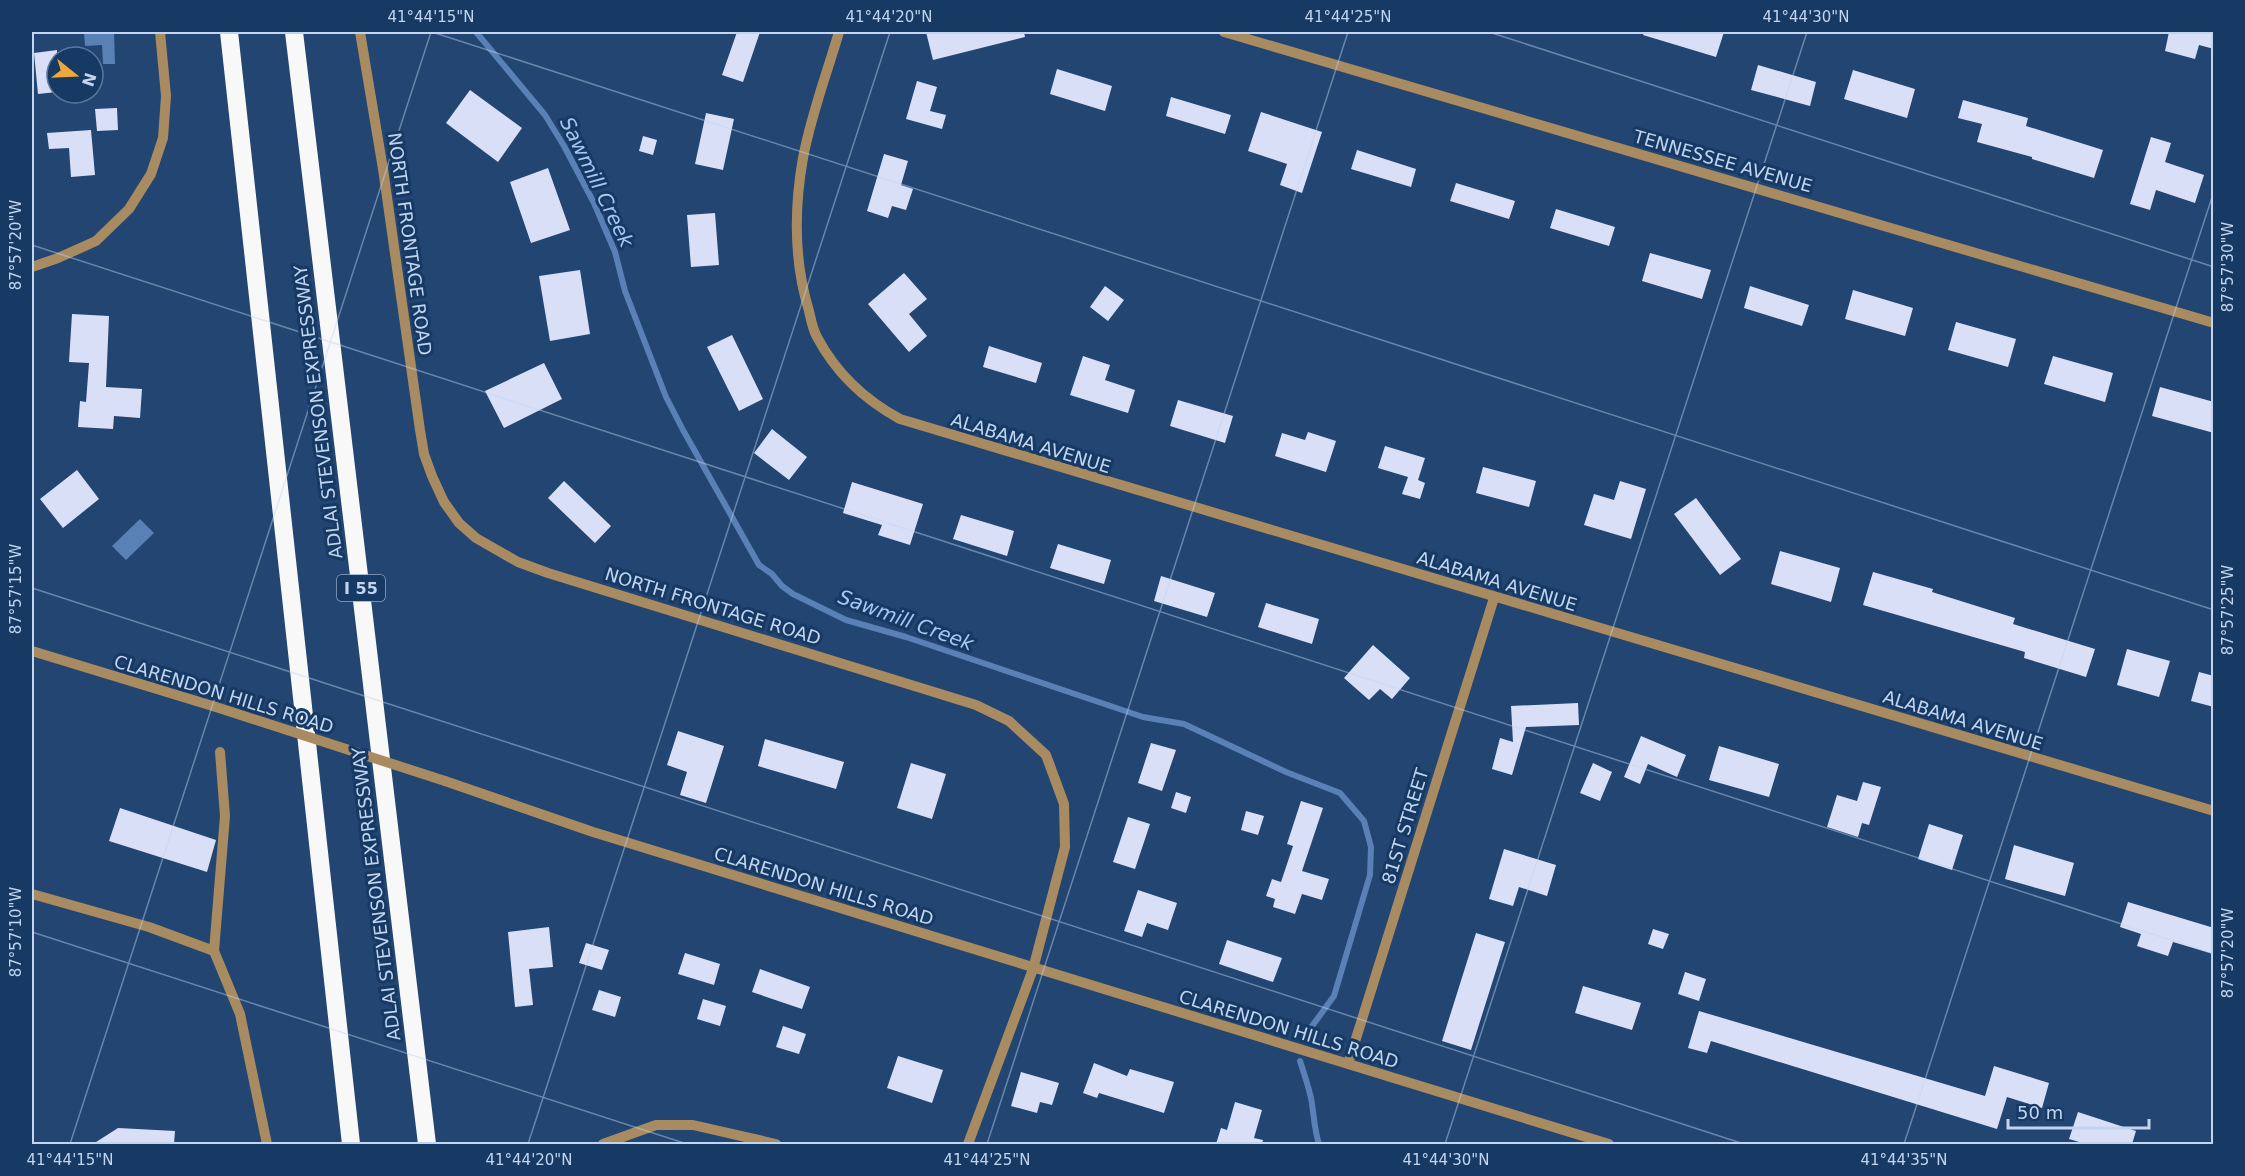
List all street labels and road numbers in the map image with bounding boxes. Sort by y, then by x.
street label: TENNESSEE AVENUE [1630,125,1815,197]
street label: NORTH FRONTAGE ROAD [384,131,436,357]
street label: ADLAI STEVENSON EXPRESSWAY [289,263,346,560]
street label: ALABAMA AVENUE [948,409,1114,477]
street label: ALABAMA AVENUE [1414,547,1580,615]
street label: NORTH FRONTAGE ROAD [602,563,824,649]
road number: I 55 [337,575,385,601]
street label: CLARENDON HILLS ROAD [112,651,336,737]
street label: ALABAMA AVENUE [1880,686,2046,754]
street label: ADLAI STEVENSON EXPRESSWAY [347,745,404,1042]
street label: 81ST STREET [1377,765,1433,886]
street label: CLARENDON HILLS ROAD [712,843,936,929]
street label: CLARENDON HILLS ROAD [1177,986,1401,1072]

